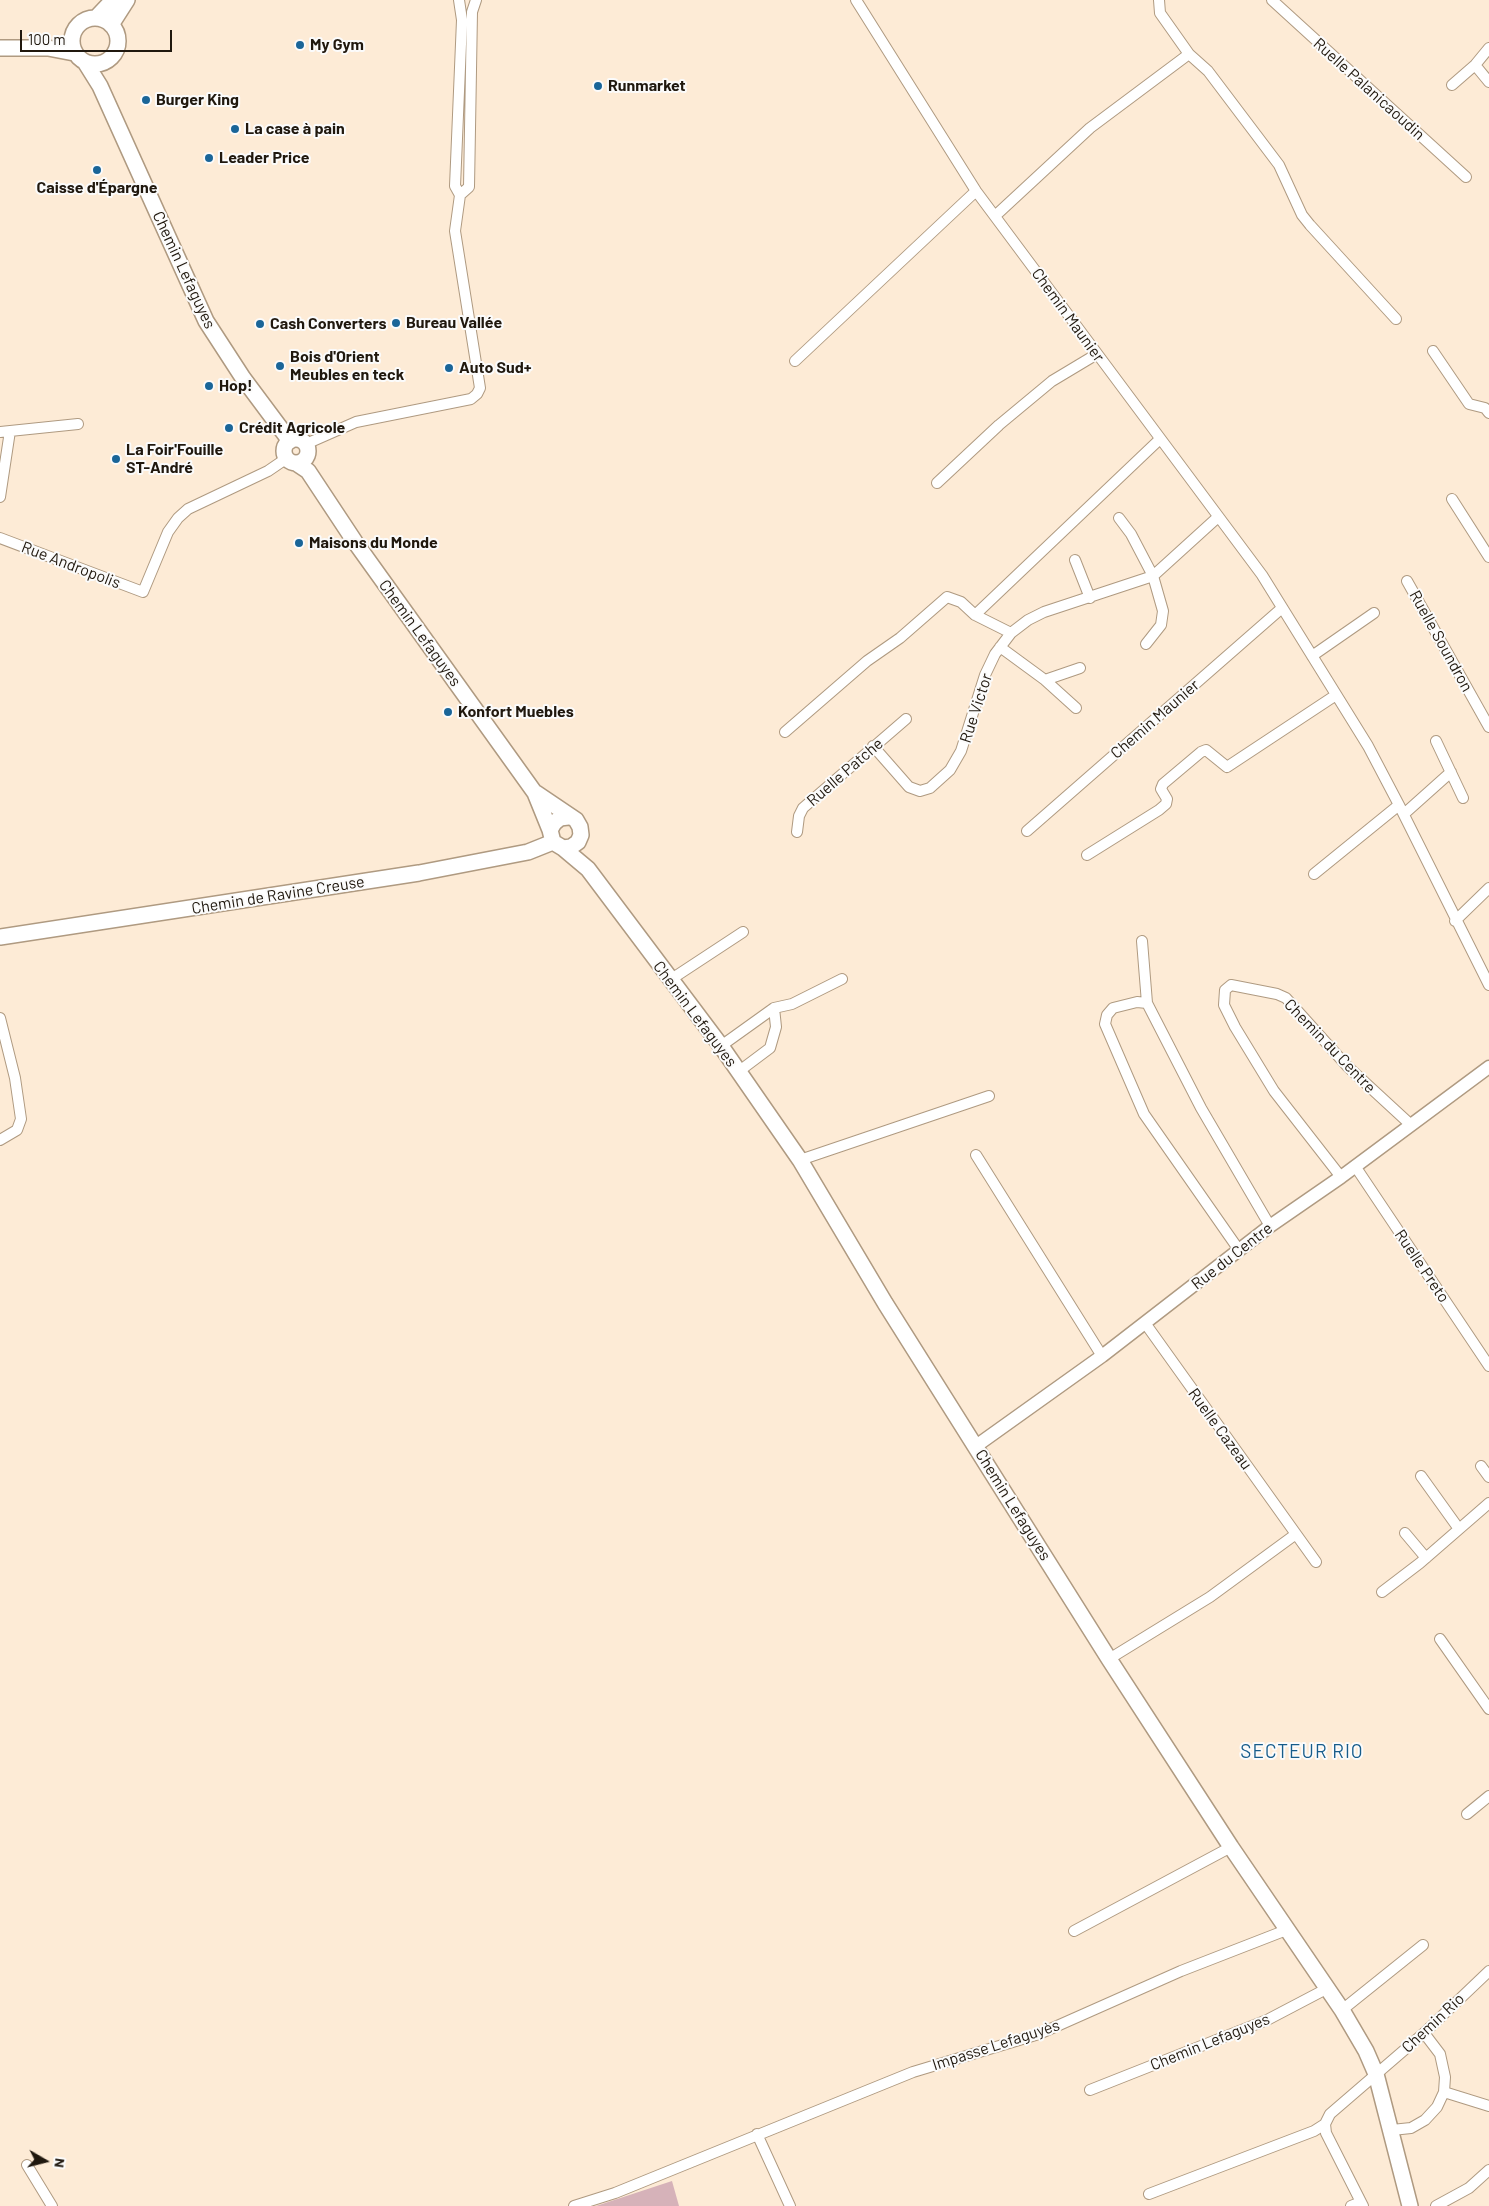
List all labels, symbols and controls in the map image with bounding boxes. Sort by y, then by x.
scale bar [22,20,175,52]
text: 100 m [28,30,66,48]
street label: Ruelle Palanicaoudin [1309,34,1429,144]
place label: My Gym [310,35,364,55]
marker: My Gym [294,39,306,51]
place label: Runmarket [608,76,686,96]
marker: Runmarket [592,80,604,92]
place label: Burger King [156,90,239,110]
marker: Burger King [140,94,152,106]
place label: La case à pain [245,119,345,139]
marker: La case à pain [229,123,241,135]
place label: Leader Price [219,148,309,168]
marker: Leader Price [203,152,215,164]
marker: Caisse d'Épargne [91,164,103,176]
place label: Caisse d'Épargne [37,178,157,198]
street label: Chemin Lefaguyes [148,208,220,332]
street label: Chemin Maunier [1028,264,1108,366]
place label: Bureau Vallée [406,313,502,333]
place label: Cash Converters [270,314,387,334]
marker: Bureau Vallée [390,317,402,329]
marker: Cash Converters [254,318,266,330]
place label: Bois d'Orient Meubles en teck [290,347,404,385]
place label: Auto Sud+ [459,358,532,378]
marker: Bois d'Orient Meubles en teck [274,360,286,372]
marker: Auto Sud+ [443,362,455,374]
place label: Hop! [219,376,253,396]
marker: Hop! [203,380,215,392]
place label: Crédit Agricole [239,418,345,438]
marker: Crédit Agricole [223,422,235,434]
place label: La Foir'Fouille ST-André [126,440,223,478]
marker: La Foir'Fouille ST-André [110,453,122,465]
place label: Maisons du Monde [309,533,438,553]
street label: Rue Andropolis [19,537,123,593]
marker: Maisons du Monde [293,537,305,549]
street label: Chemin Lefaguyes [375,576,465,690]
street label: Ruelle Soundron [1405,587,1477,695]
street label: Rue Victor [956,671,996,745]
street label: Chemin Maunier [1107,675,1203,763]
place label: Konfort Muebles [458,702,574,722]
marker: Konfort Muebles [442,706,454,718]
street label: Ruelle Patche [803,734,887,810]
street label: Chemin de Ravine Creuse [190,872,366,918]
street label: Chemin Lefaguyes [649,957,741,1071]
street label: Chemin du Centre [1280,995,1380,1097]
street label: Rue du Centre [1188,1218,1276,1294]
street label: Ruelle Preto [1391,1226,1453,1306]
street label: Ruelle Cazeau [1184,1384,1256,1474]
street label: Chemin Lefaguyes [971,1446,1055,1564]
district label: SECTEUR RIO [1239,1741,1365,1763]
street label: Chemin Rio [1398,1989,1468,2057]
street label: Chemin Lefaguyes [1147,2009,1273,2075]
street label: Impasse Lefaguyès [930,2015,1062,2075]
north arrow [20,2136,70,2186]
text: N [51,2157,69,2169]

